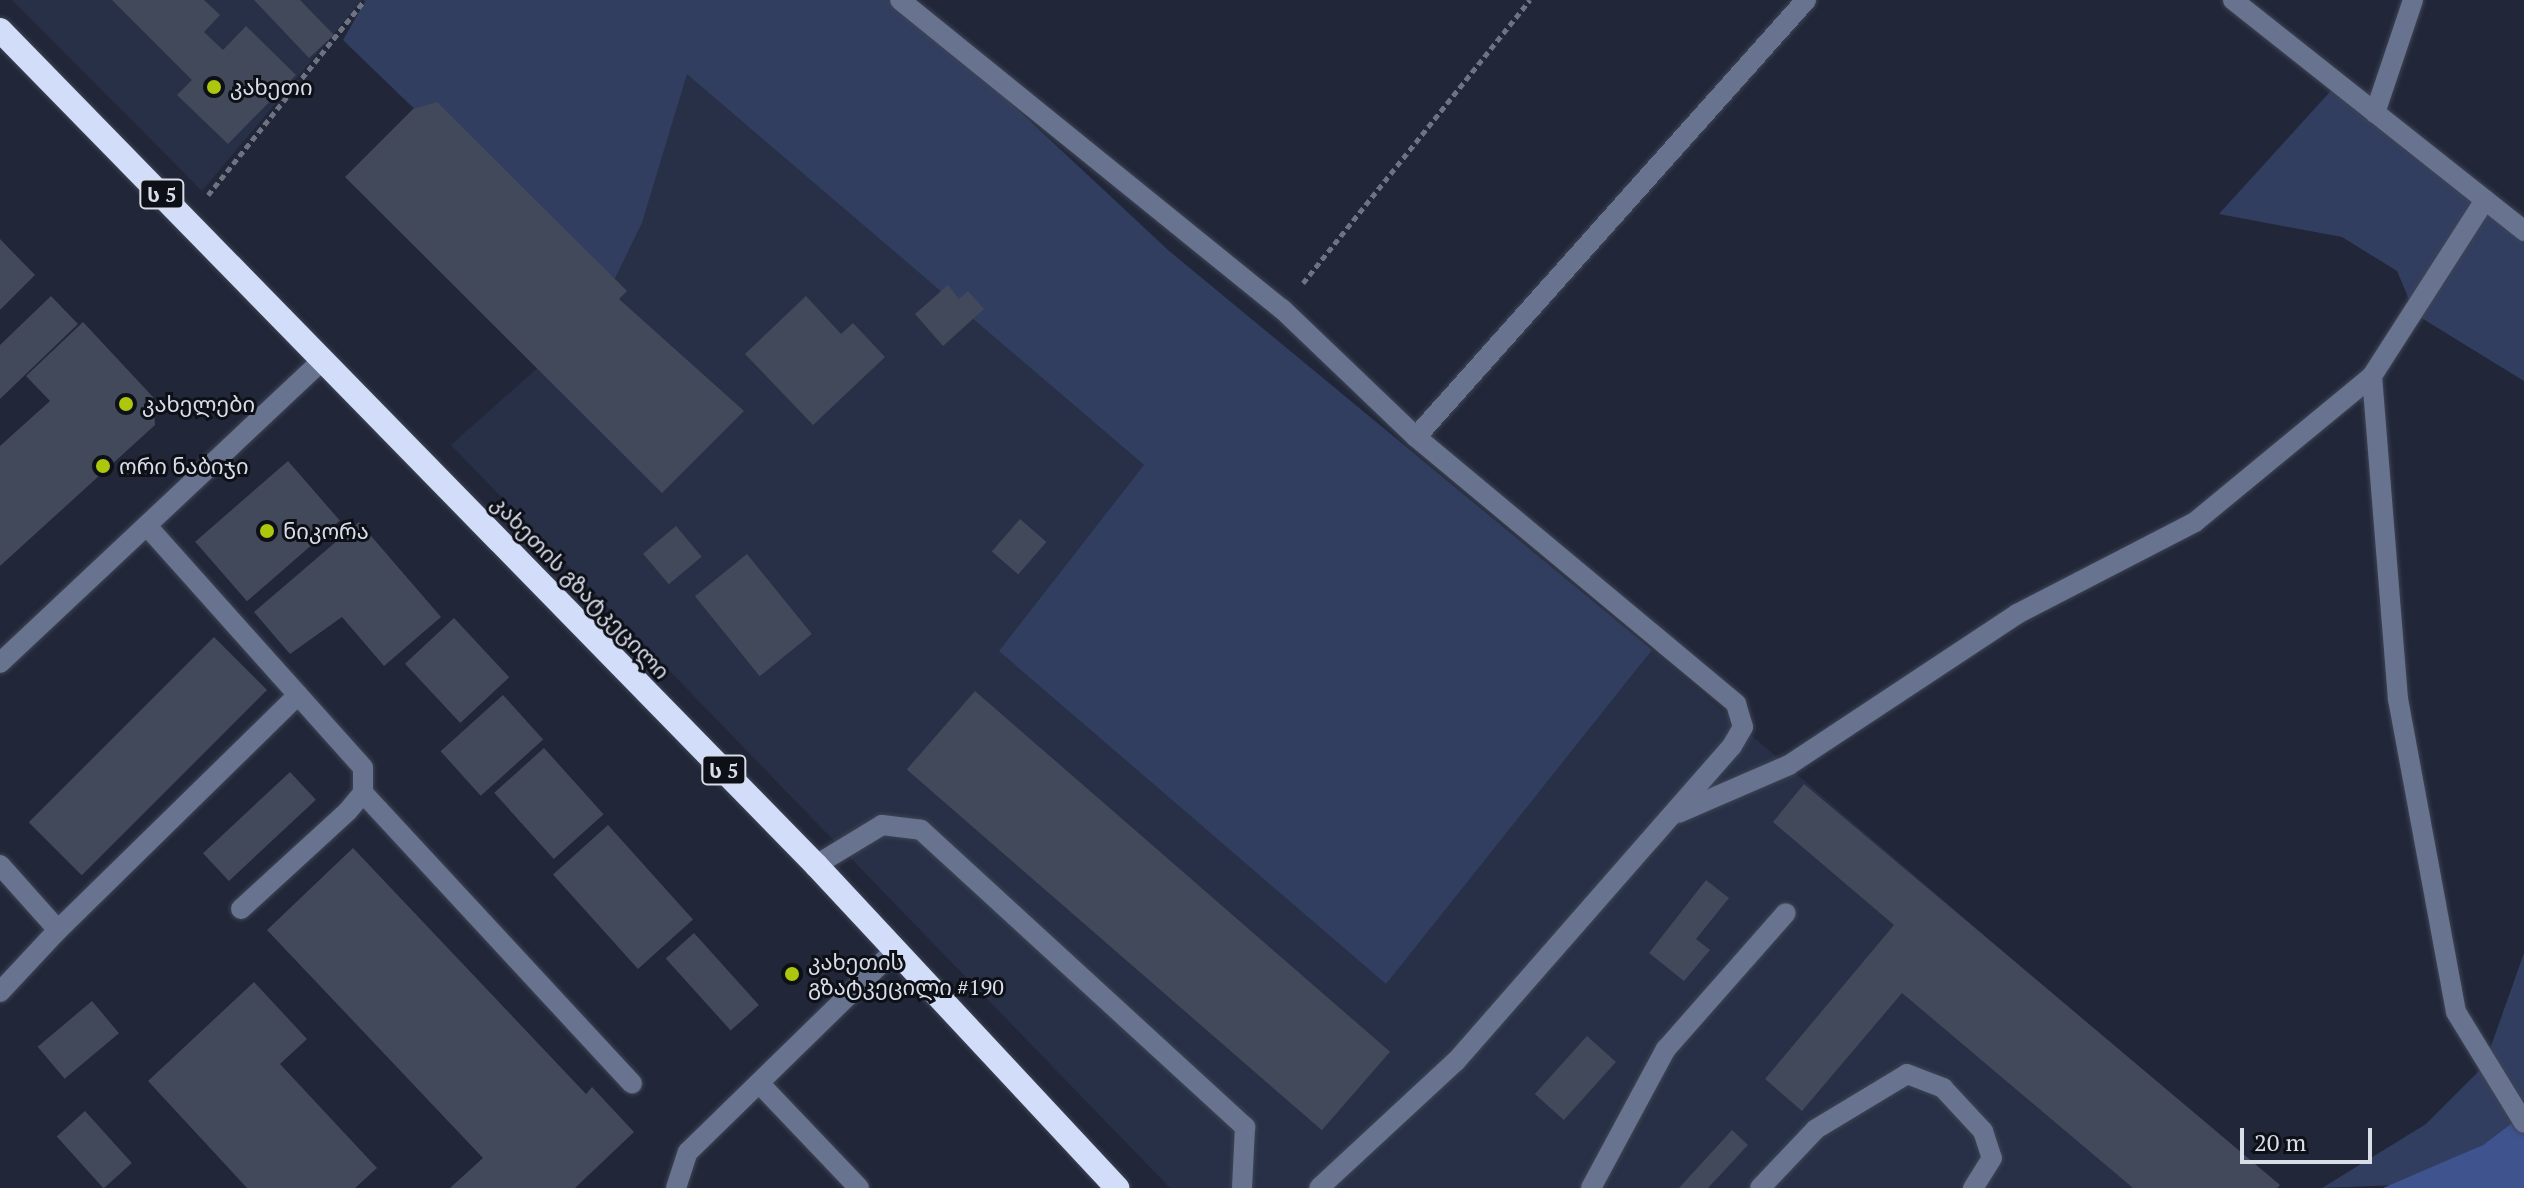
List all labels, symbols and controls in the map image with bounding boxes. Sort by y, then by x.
place label: კახეთი [230,74,313,100]
marker: კახეთი [205,78,223,96]
road number: ს 5 [138,178,186,210]
place label: კახელები [142,391,255,417]
marker: კახელები [117,395,135,413]
place label: ორი ნაბიჯი [119,453,249,479]
marker: ორი ნაბიჯი [94,457,112,475]
street label: კახეთის გზატკეცილი [486,490,676,684]
place label: ნიკორა [283,518,369,544]
marker: ნიკორა [258,522,276,540]
road number: ს 5 [700,754,748,786]
place label: კახეთის გზატკეცილი #190 [808,948,1004,1000]
marker: კახეთის გზატკეცილი #190 [783,965,801,983]
scale bar [2244,1112,2376,1162]
text: 20 m [2254,1126,2306,1158]

